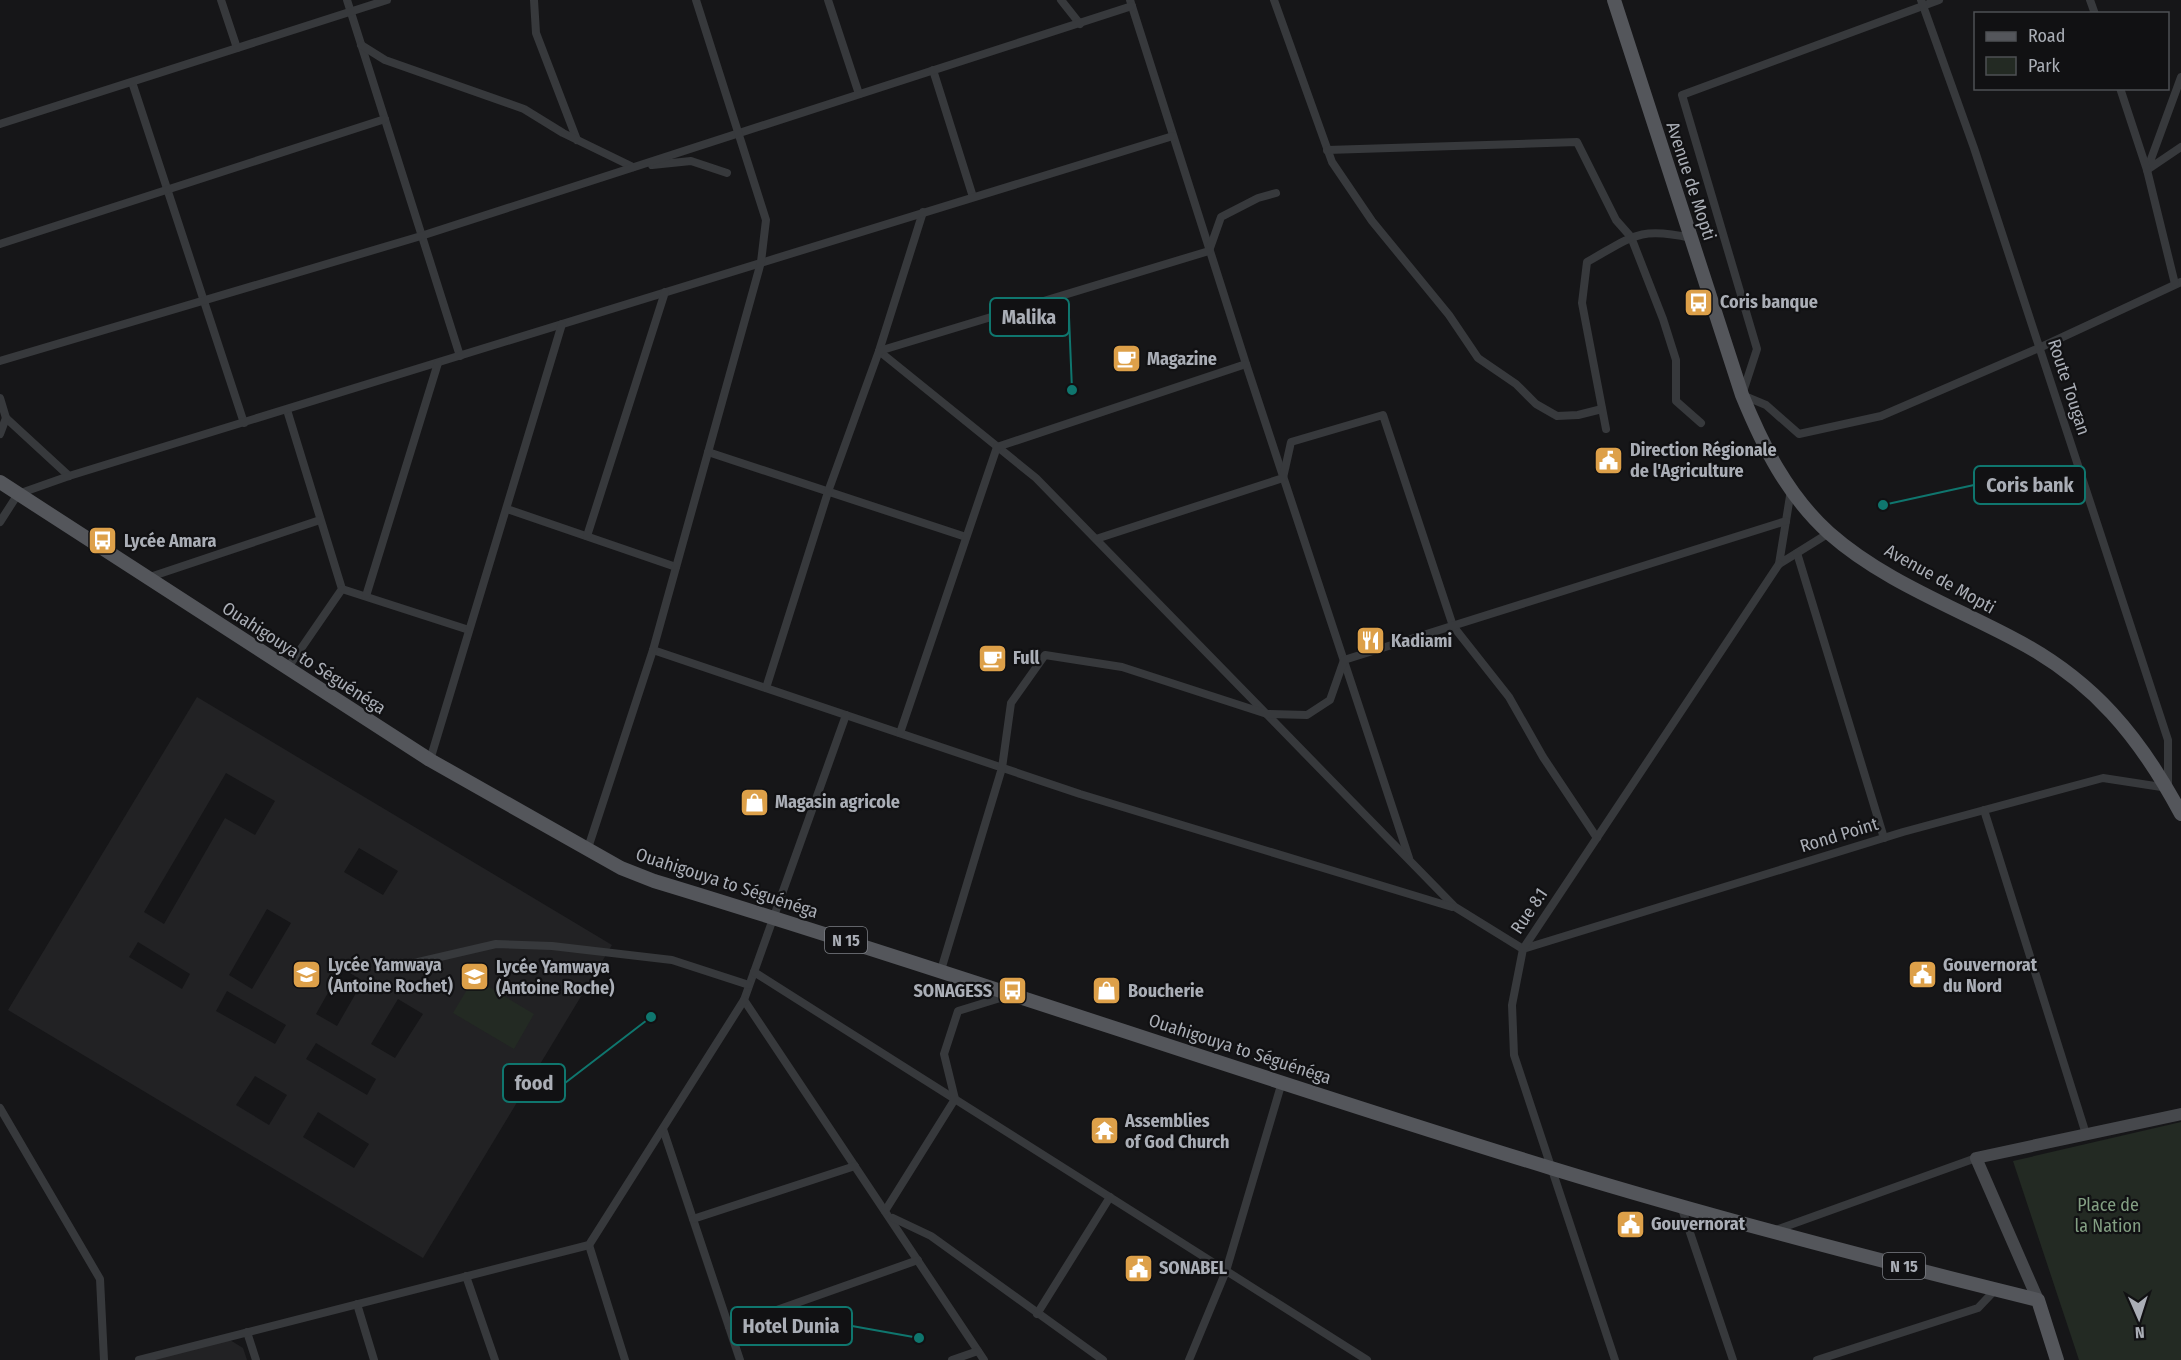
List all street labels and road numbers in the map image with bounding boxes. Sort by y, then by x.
street label: Avenue de Mopti [1661,119,1721,243]
street label: Route Tougan [2043,336,2095,438]
street label: Avenue de Mopti [1881,539,1999,619]
street label: Ouahigouya to Séguénéga [218,597,390,719]
street label: Rond Point [1797,813,1881,857]
street label: Ouahigouya to Séguénéga [633,843,821,923]
street label: Rue 8.1 [1506,884,1552,938]
road number: N 15 [825,927,867,953]
street label: Ouahigouya to Séguénéga [1146,1009,1334,1089]
road number: N 15 [1883,1253,1925,1279]

